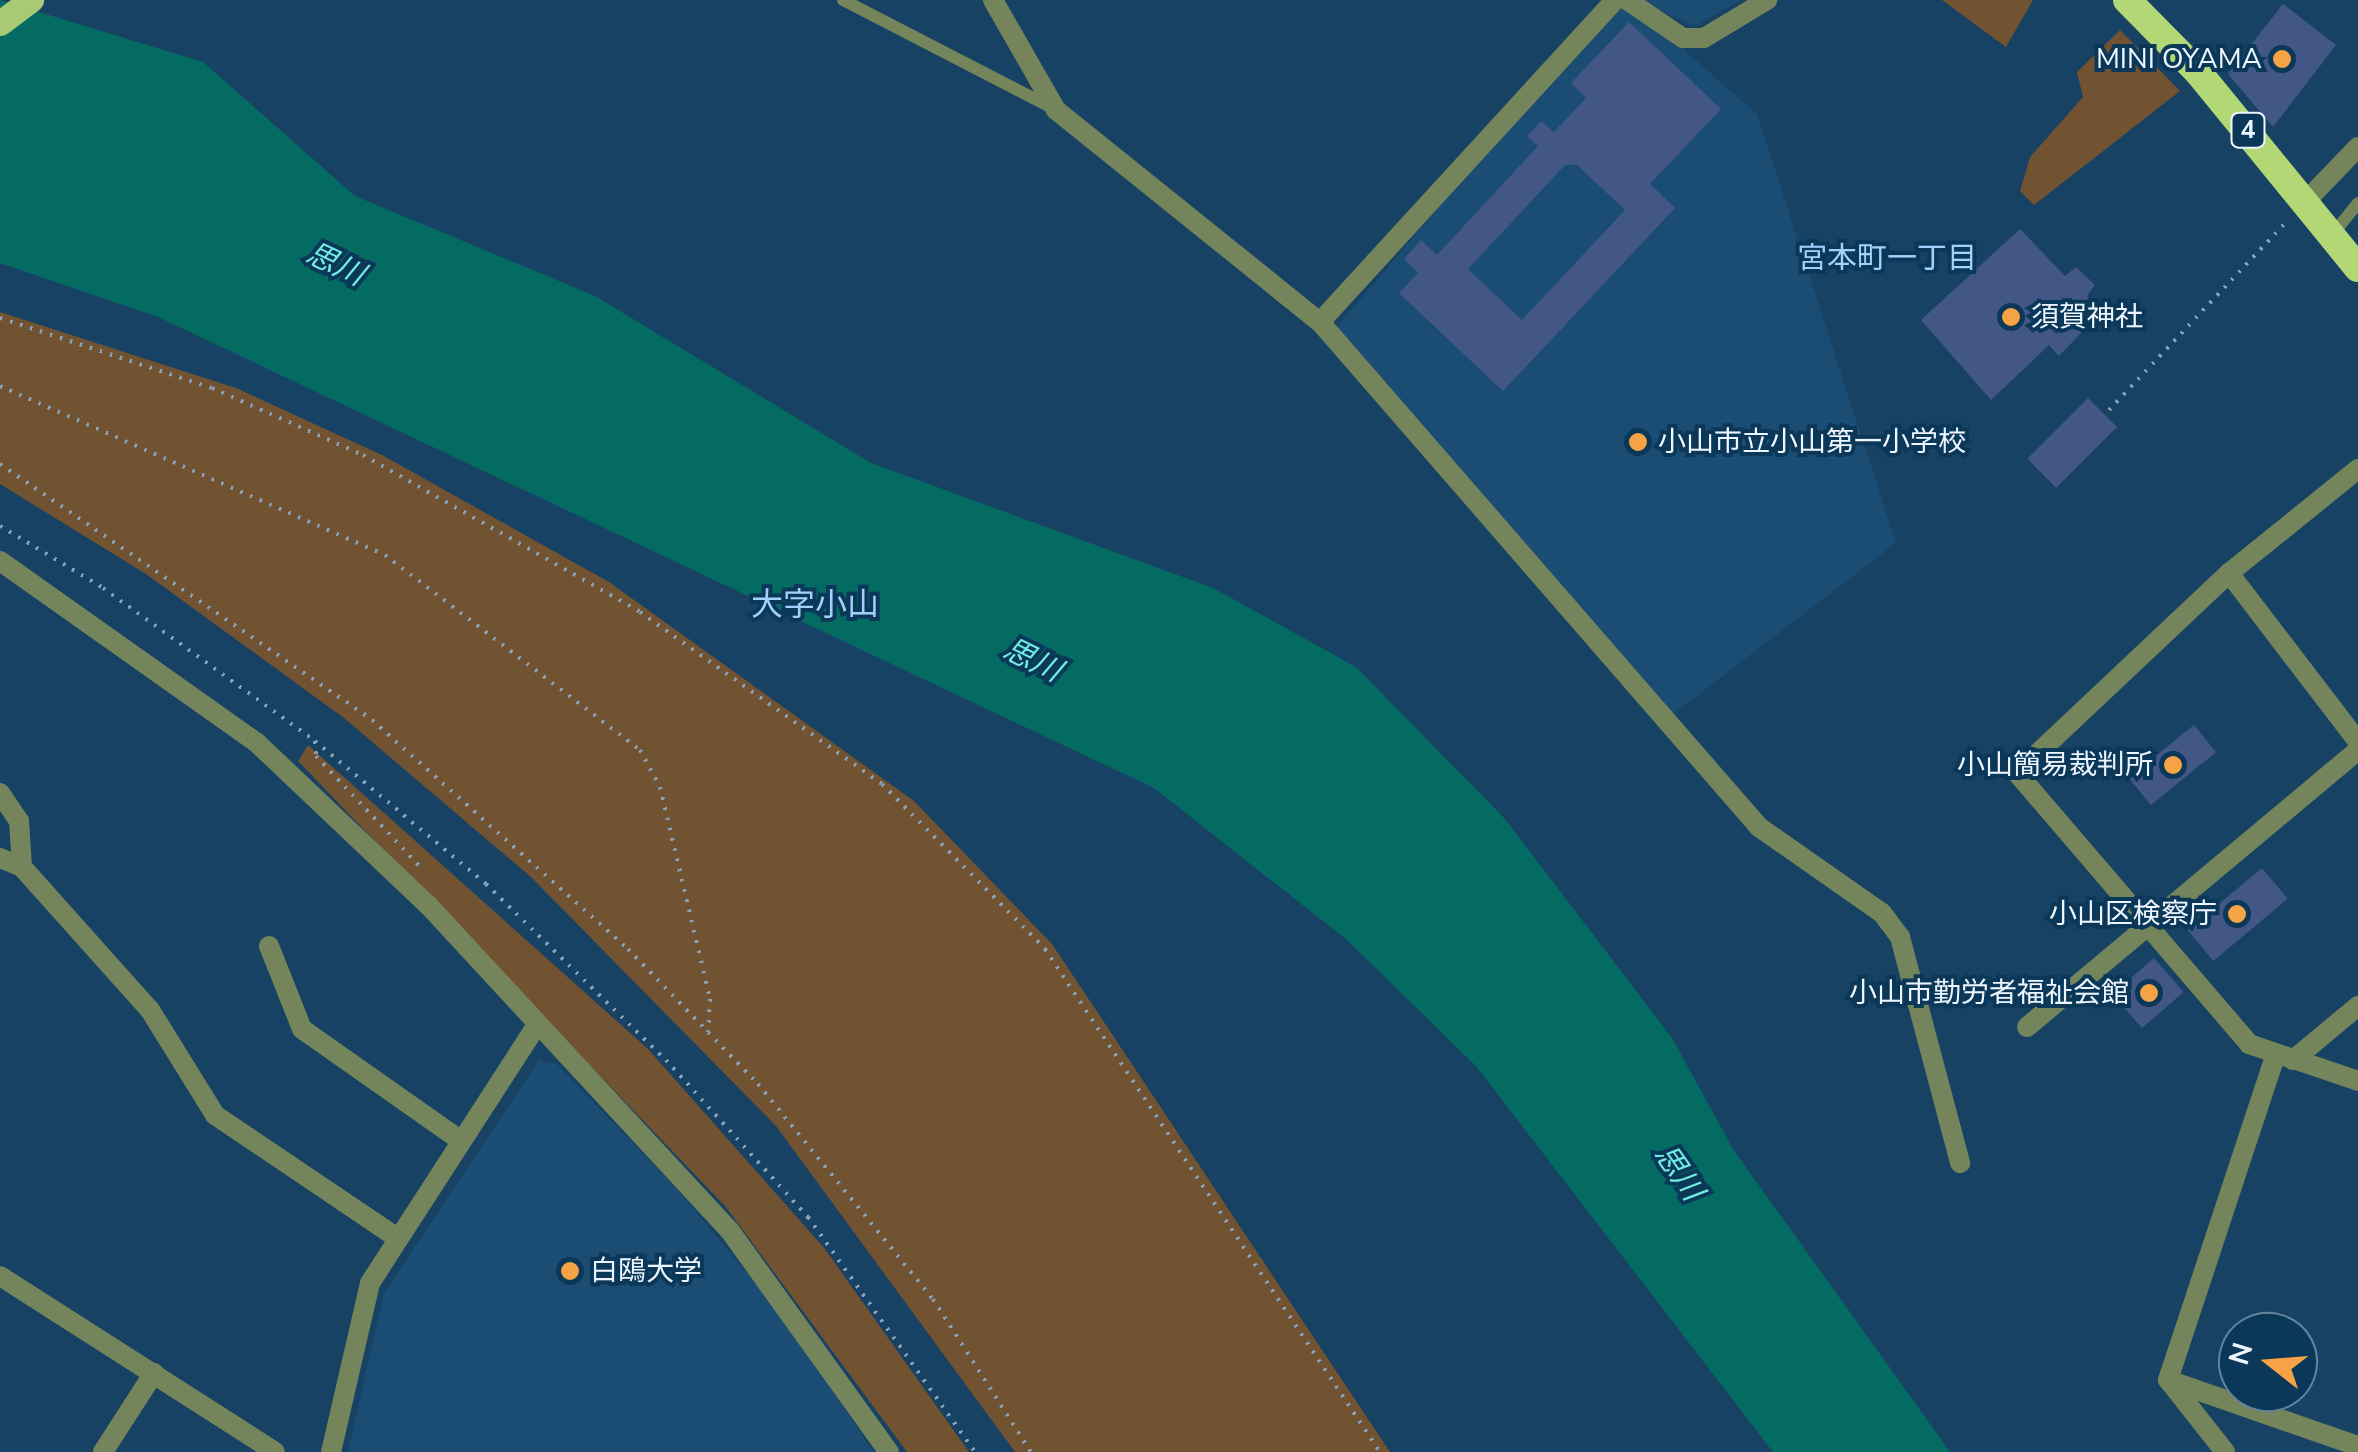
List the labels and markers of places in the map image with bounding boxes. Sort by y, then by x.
place label: MINI OYAMA [2096,42,2262,76]
marker: MINI OYAMA [2271,48,2293,70]
place label: 須賀神社 [2031,300,2143,334]
marker: 須賀神社 [2000,306,2022,328]
place label: 小山市立小山第一小学校 [1658,425,1966,459]
marker: 小山市立小山第一小学校 [1627,431,1649,453]
place label: 小山簡易裁判所 [1957,748,2153,782]
marker: 小山簡易裁判所 [2162,754,2184,776]
place label: 小山区検察庁 [2049,897,2217,931]
marker: 小山区検察庁 [2226,903,2248,925]
place label: 小山市勤労者福祉会館 [1849,976,2129,1010]
marker: 小山市勤労者福祉会館 [2138,982,2160,1004]
place label: 白鴎大学 [590,1254,702,1288]
marker: 白鴎大学 [559,1260,581,1282]

